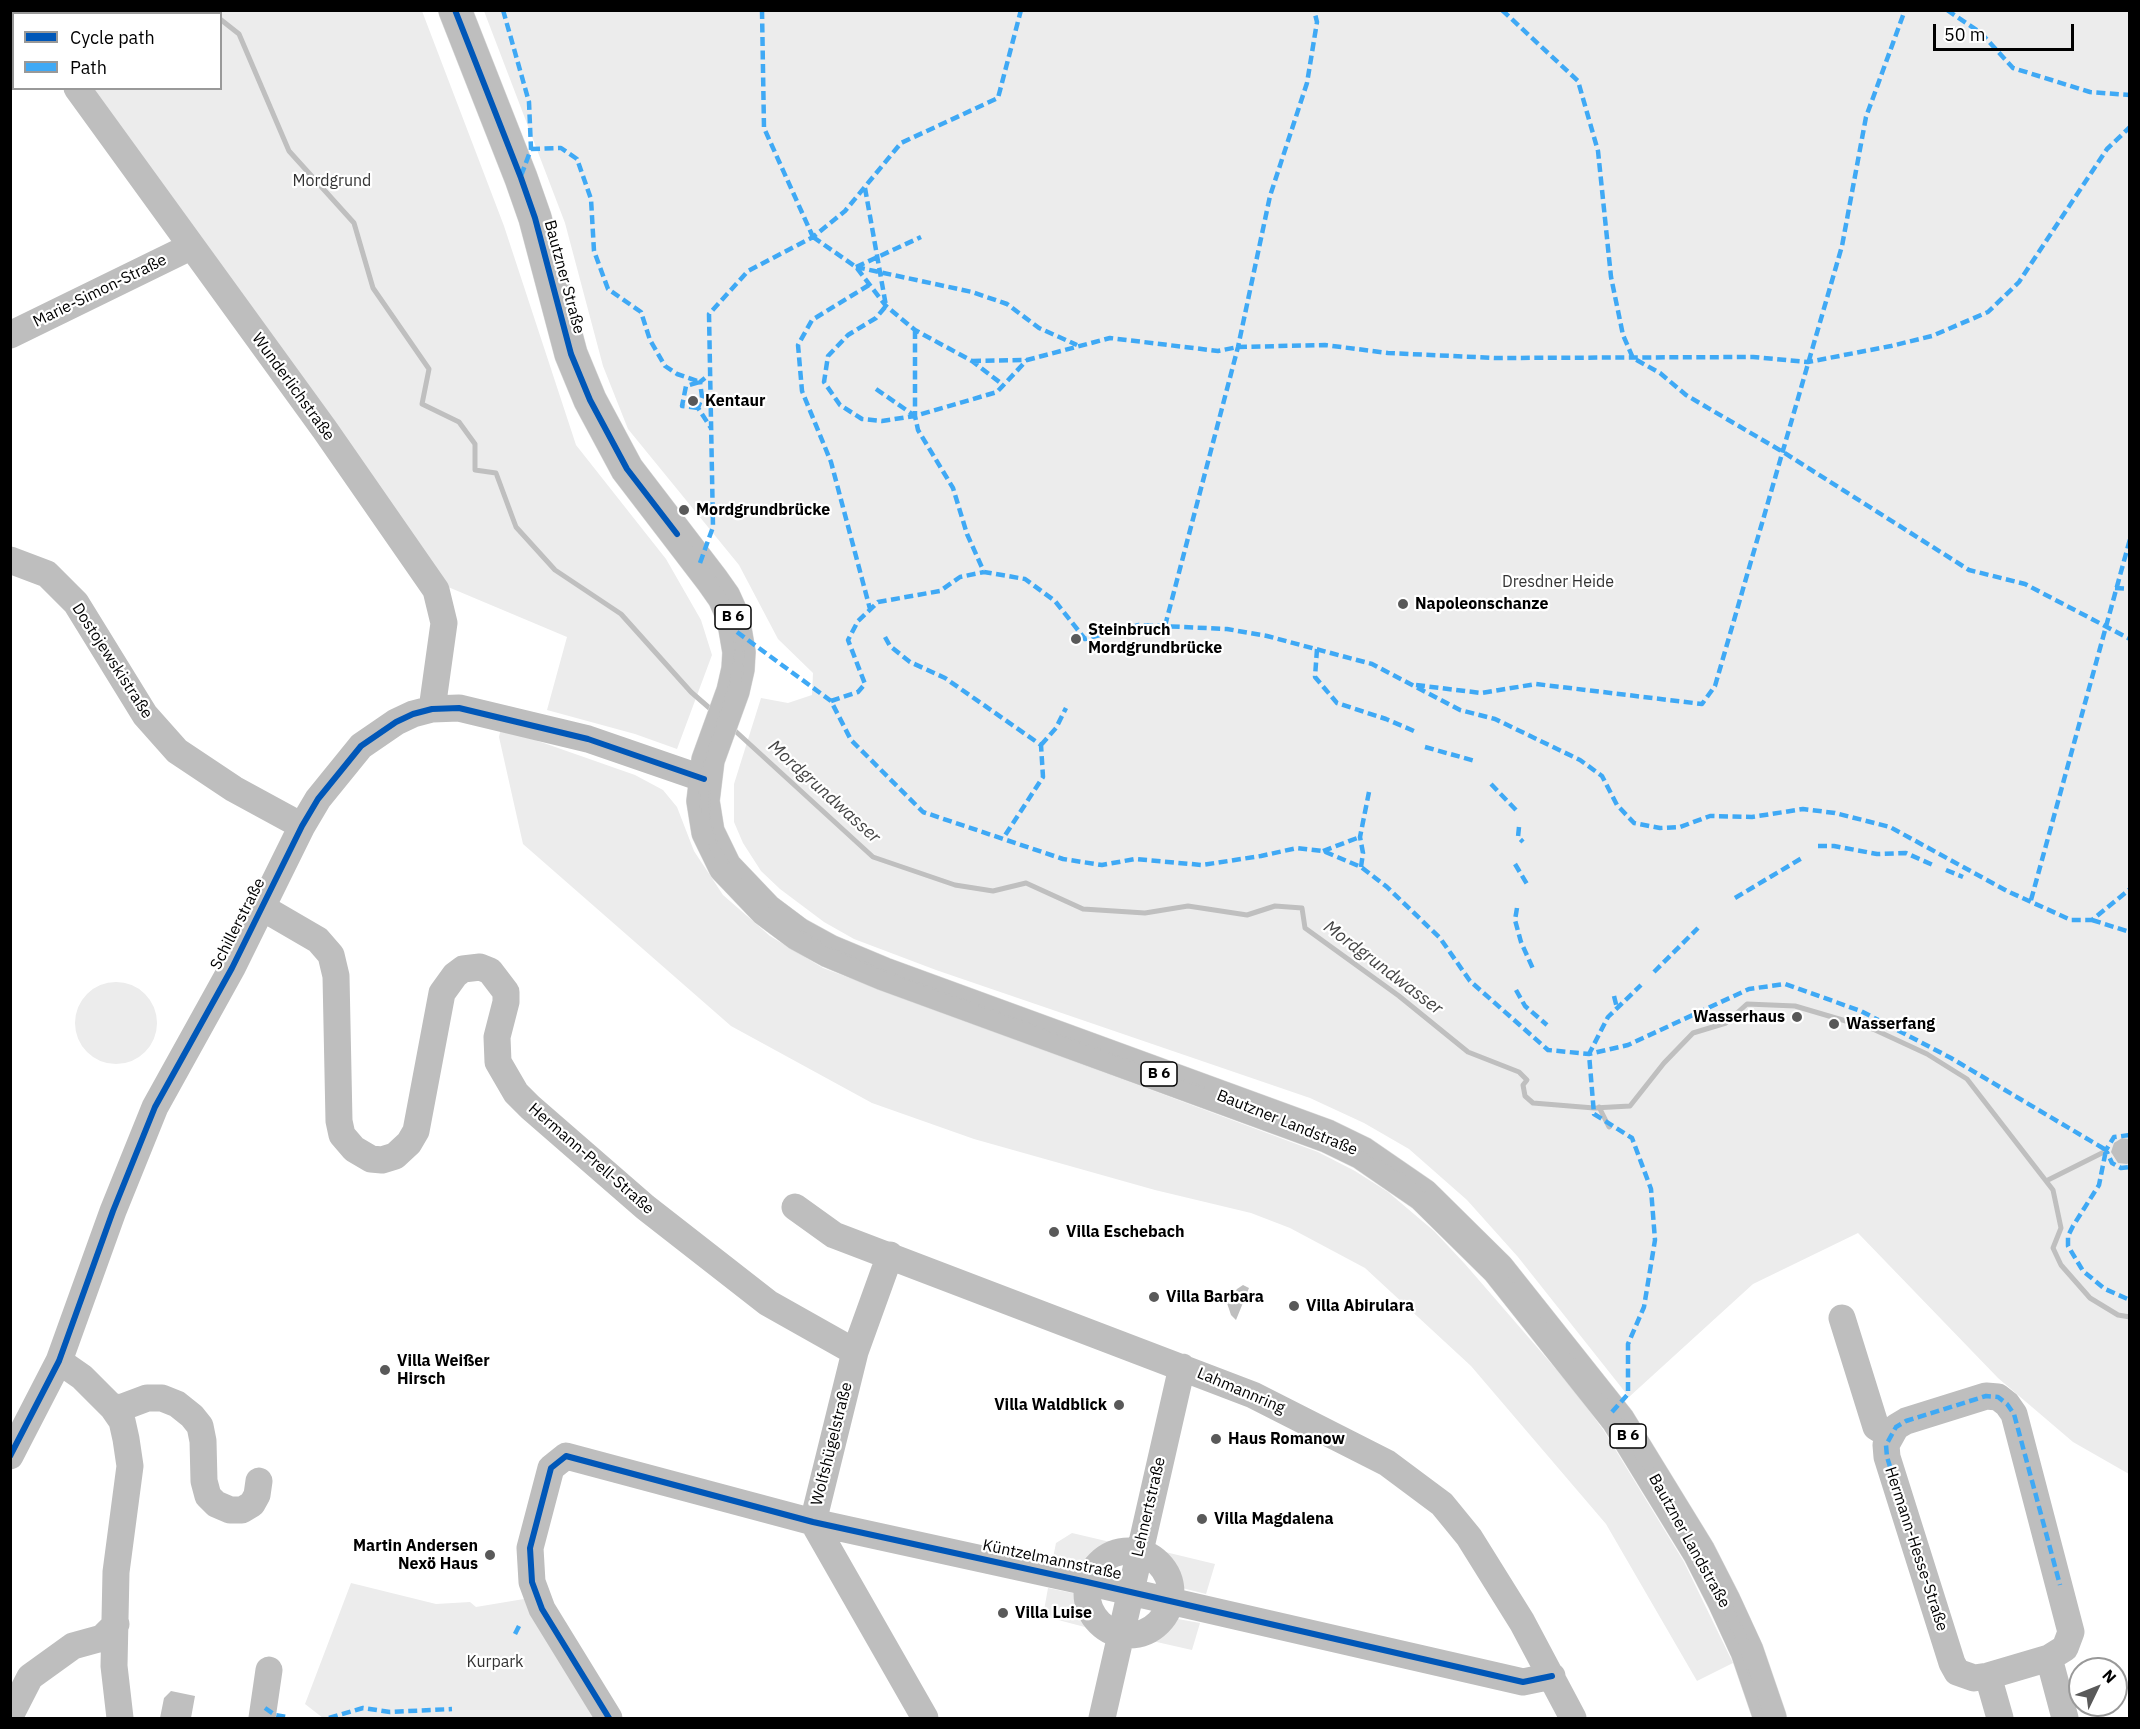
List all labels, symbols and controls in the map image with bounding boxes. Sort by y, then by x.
legend [12,12,222,90]
scale bar [1936,12,2077,50]
text: 50 m [1944,23,1986,46]
text: Cycle path [70,26,155,49]
text: Path [70,56,107,79]
park label: Mordgrund [293,171,371,191]
street label: Bautzner Straße [540,218,588,336]
street label: Marie-Simon-Straße [30,250,170,332]
street label: Wunderlichstraße [247,329,339,445]
place label: Kentaur [705,391,765,411]
marker: Kentaur [686,394,700,408]
place label: Mordgrundbrücke [696,500,830,520]
marker: Mordgrundbrücke [677,503,691,517]
park label: Dresdner Heide [1502,572,1614,592]
place label: Napoleonschanze [1415,594,1548,614]
marker: Napoleonschanze [1396,597,1410,611]
street label: Dostojewskistraße [68,600,156,722]
road number: B 6 [715,605,751,629]
place label: Steinbruch Mordgrundbrücke [1088,620,1222,658]
marker: Steinbruch Mordgrundbrücke [1069,632,1083,646]
water label: Mordgrundwasser [763,736,885,848]
street label: Schillerstraße [207,875,269,973]
water label: Mordgrundwasser [1319,916,1447,1020]
place label: Wasserhaus [1693,1007,1785,1027]
marker: Wasserhaus [1790,1010,1804,1024]
place label: Wasserfang [1846,1014,1935,1034]
marker: Wasserfang [1827,1017,1841,1031]
road number: B 6 [1141,1062,1177,1086]
street label: Bautzner Landstraße [1214,1086,1360,1160]
street label: Hermann-Prell-Straße [524,1099,658,1219]
place label: Villa Eschebach [1066,1222,1185,1242]
marker: Villa Eschebach [1047,1225,1061,1239]
place label: Villa Barbara [1166,1287,1264,1307]
marker: Villa Barbara [1147,1290,1161,1304]
place label: Villa Abirulara [1306,1296,1414,1316]
marker: Villa Abirulara [1287,1299,1301,1313]
place label: Villa Weißer Hirsch [397,1351,490,1389]
marker: Villa Weißer Hirsch [378,1363,392,1377]
street label: Lahmannring [1194,1364,1288,1418]
street label: Wolfshügelstraße [807,1380,857,1508]
place label: Villa Waldblick [994,1395,1107,1415]
marker: Villa Waldblick [1112,1398,1126,1412]
road number: B 6 [1610,1424,1646,1448]
place label: Haus Romanow [1228,1429,1345,1449]
marker: Haus Romanow [1209,1432,1223,1446]
street label: Lehnertstraße [1128,1455,1170,1559]
street label: Hermann-Hesse-Straße [1880,1464,1952,1634]
street label: Bautzner Landstraße [1644,1471,1734,1611]
place label: Villa Magdalena [1214,1509,1334,1529]
marker: Villa Magdalena [1195,1512,1209,1526]
place label: Martin Andersen Nexö Haus [353,1536,478,1574]
street label: Küntzelmannstraße [981,1536,1123,1584]
marker: Martin Andersen Nexö Haus [483,1548,497,1562]
place label: Villa Luise [1015,1603,1092,1623]
marker: Villa Luise [996,1606,1010,1620]
park label: Kurpark [466,1652,524,1672]
north arrow [2068,1657,2128,1717]
text: N [2098,1665,2121,1687]

